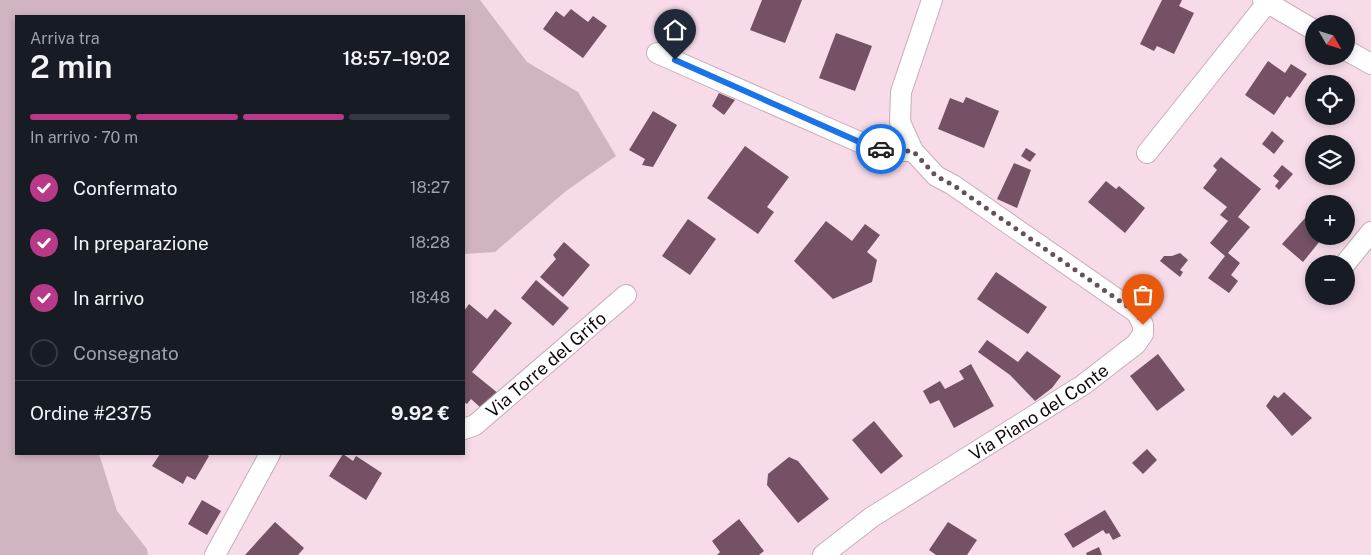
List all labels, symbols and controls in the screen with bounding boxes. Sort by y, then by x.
pin [654,9,696,60]
north arrow [1305,15,1355,65]
map controls [1305,15,1355,305]
icon: home [661,16,689,44]
text: Arriva tra [30,29,100,48]
text: 18:57–19:02 [342,47,450,69]
text: 2 min [30,48,113,85]
button: locate [1305,75,1355,125]
courier [856,124,906,174]
text: In arrivo · 70 m [30,128,138,147]
icon: car [867,135,895,163]
button: layers [1305,135,1355,185]
icon: check [30,174,58,202]
text: Confermato [73,177,177,199]
text: 18:27 [410,178,450,197]
button: + [1305,195,1355,245]
icon: check [30,229,58,257]
text: In preparazione [73,232,209,254]
text: 18:28 [409,233,450,252]
button: − [1305,255,1355,305]
pin [1122,274,1164,325]
icon: bag [1129,281,1157,309]
icon: check [30,284,58,312]
text: In arrivo [73,287,144,309]
text: 18:48 [409,288,450,307]
street label: Via Torre del Grifo [481,307,610,421]
text: Consegnato [73,342,179,364]
street label: Via Piano del Conte [965,359,1112,464]
text: Ordine #2375 [30,402,152,424]
text: 9.92 € [391,402,450,424]

